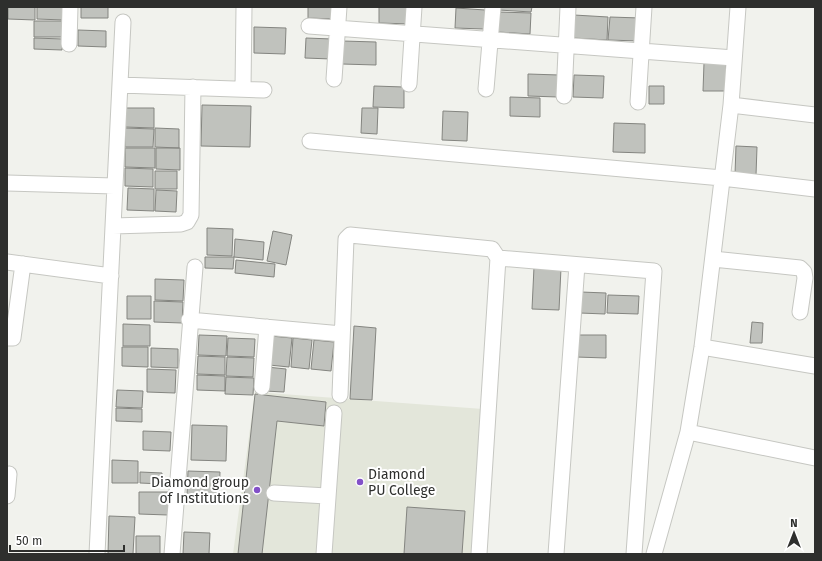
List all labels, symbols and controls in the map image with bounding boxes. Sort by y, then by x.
place label: Diamond PU College [368,466,435,499]
place label: Diamond group of Institutions [151,474,249,507]
marker: Diamond PU College [355,477,365,487]
marker: Diamond group of Institutions [252,485,262,495]
north arrow [774,513,814,553]
text: N [790,517,798,530]
scale bar [10,527,124,553]
text: 50 m [16,534,42,548]

